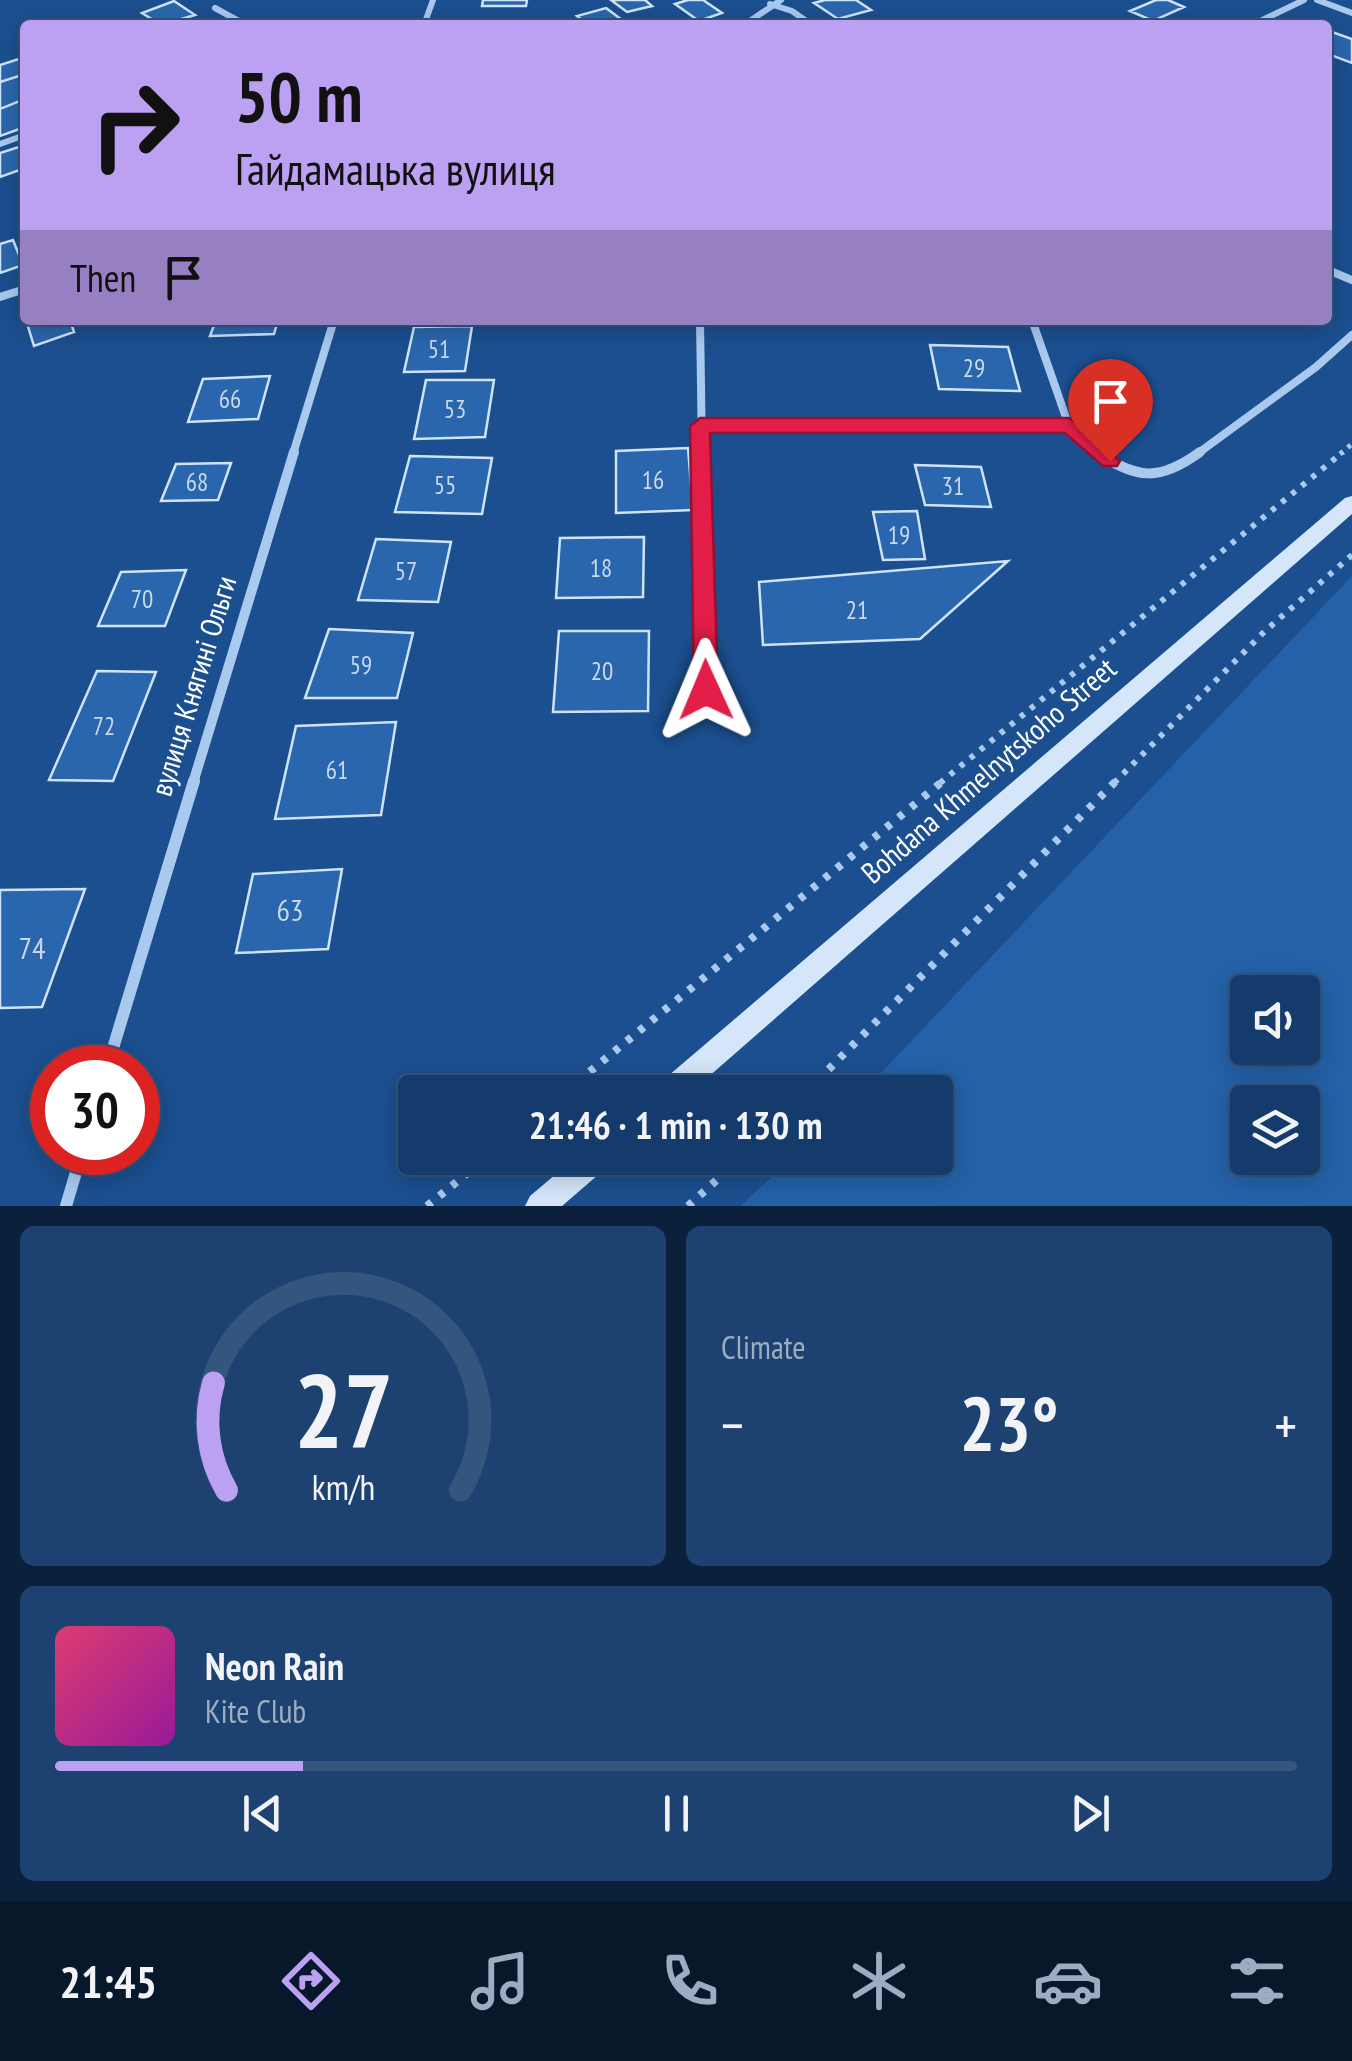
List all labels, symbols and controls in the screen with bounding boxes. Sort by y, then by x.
text: 50 m [235,51,363,141]
icon: right [70,60,200,190]
text: Гайдамацька вулиця [235,139,556,197]
icon: arrive [156,250,211,305]
text: Then [70,253,136,302]
house number: 51 [428,333,450,365]
house number: 29 [963,352,985,384]
pin [1068,359,1153,462]
icon: arrive [1083,374,1138,429]
house number: 66 [219,383,241,415]
house number: 53 [444,393,466,425]
house number: 16 [642,464,664,496]
house number: 68 [186,466,208,498]
house number: 55 [434,469,456,501]
house number: 31 [942,470,964,502]
house number: 19 [888,519,910,551]
house number: 18 [590,552,612,584]
house number: 57 [395,555,417,587]
street label: вулиця Княгині Ольги [141,571,245,800]
house number: 70 [131,583,153,615]
house number: 21 [846,594,868,626]
position arrow [654,638,758,742]
street label: Bohdana Khmelnytskoho Street [852,648,1124,891]
house number: 59 [350,649,372,681]
house number: 20 [591,655,613,687]
house number: 72 [93,710,115,742]
house number: 61 [326,754,348,786]
house number: 63 [277,890,304,929]
house number: 74 [19,928,46,967]
map controls [1230,975,1320,1175]
button: sound [1230,975,1320,1065]
speed limit sign: 30 [30,1045,160,1175]
button: layers [1230,1085,1320,1175]
text: 21:46 · 1 min · 130 m [529,1100,822,1149]
text: Climate [721,1326,805,1368]
text: 27 [293,1342,393,1477]
text: 23° [959,1375,1059,1472]
text: − [721,1389,744,1460]
text: + [1274,1389,1297,1460]
text: km/h [311,1464,375,1510]
text: Neon Rain [205,1641,344,1690]
text: Kite Club [205,1690,306,1732]
icon: previous [235,1786,290,1841]
icon: pause [649,1786,704,1841]
icon: next [1063,1786,1118,1841]
icon: directions [276,1946,346,2016]
icon: music [465,1946,535,2016]
icon: phone [655,1946,725,2016]
icon: climate [844,1946,914,2016]
icon: car [1033,1946,1103,2016]
icon: filters [1222,1946,1292,2016]
text: 21:45 [60,1952,157,2010]

